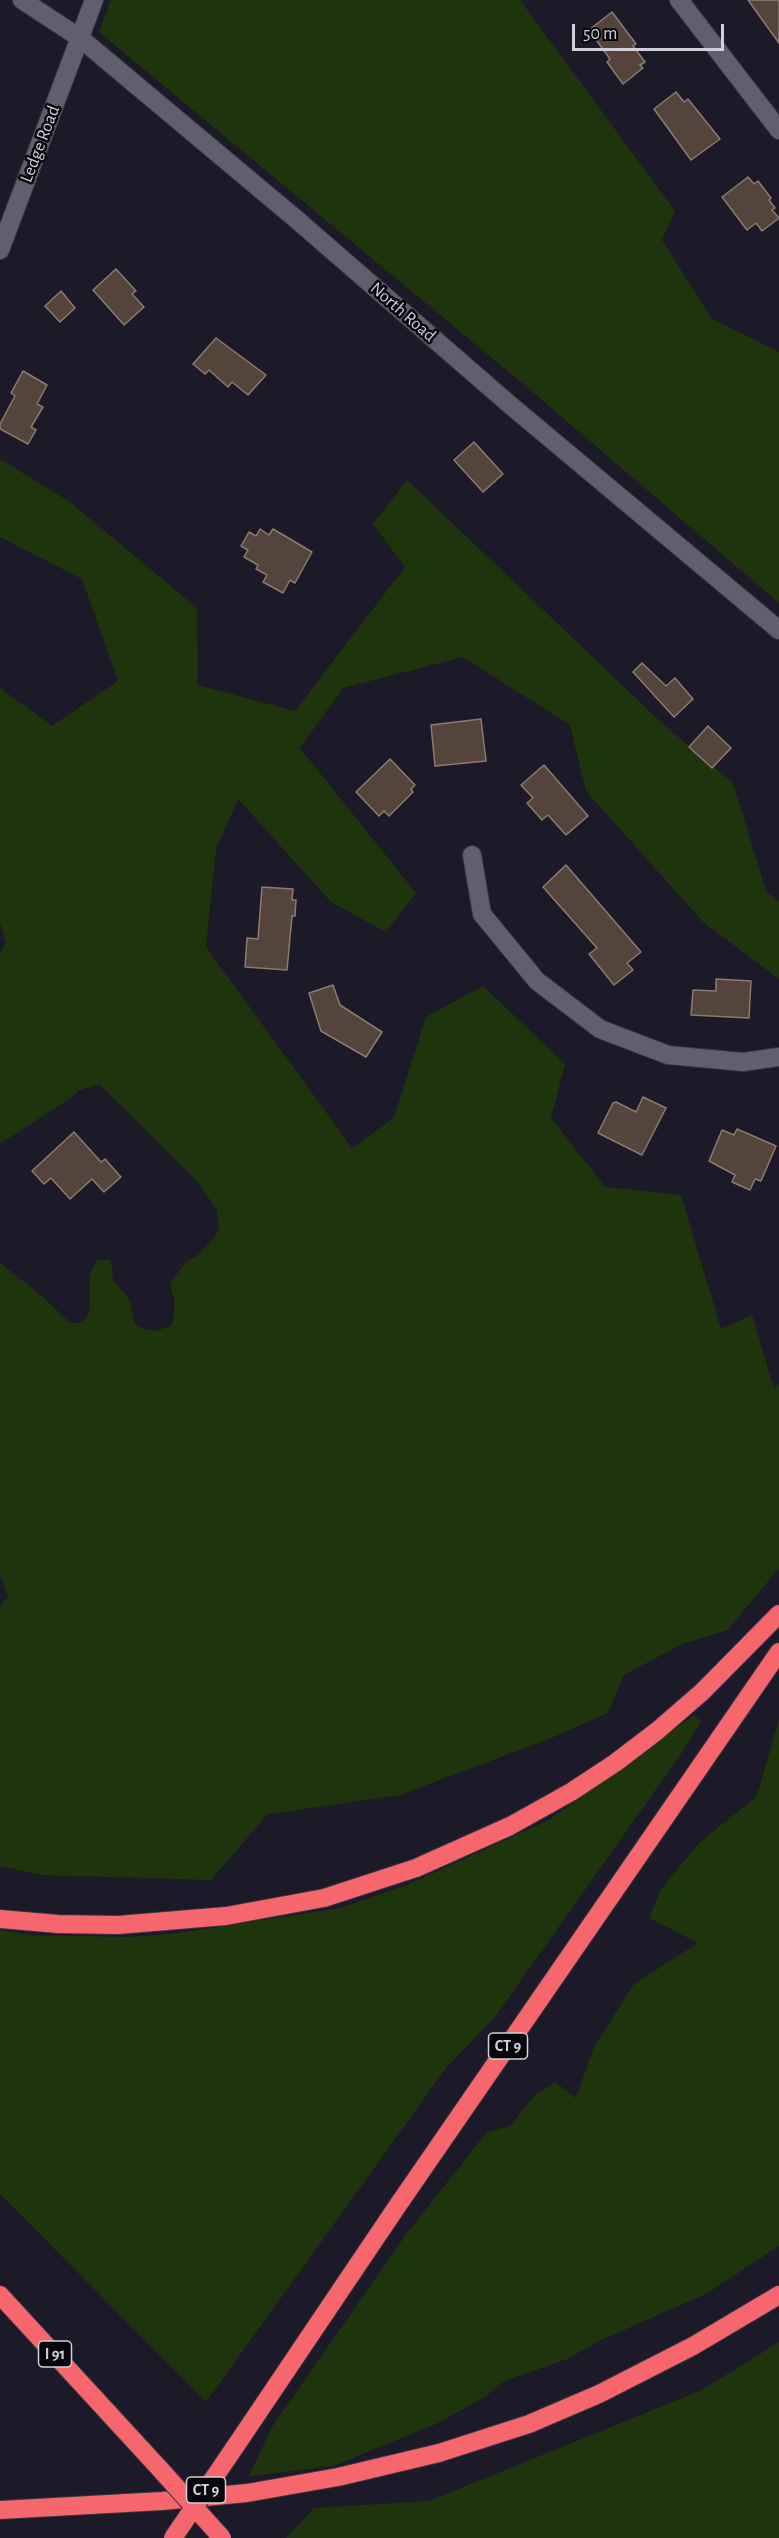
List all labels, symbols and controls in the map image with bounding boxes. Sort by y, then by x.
scale bar [575,12,726,50]
text: 50 m [583,25,617,43]
street label: Ledge Road [15,102,65,186]
street label: North Road [366,278,440,346]
road number: CT 9 [488,2033,528,2059]
road number: I 91 [38,2341,72,2367]
road number: CT 9 [186,2477,226,2503]

